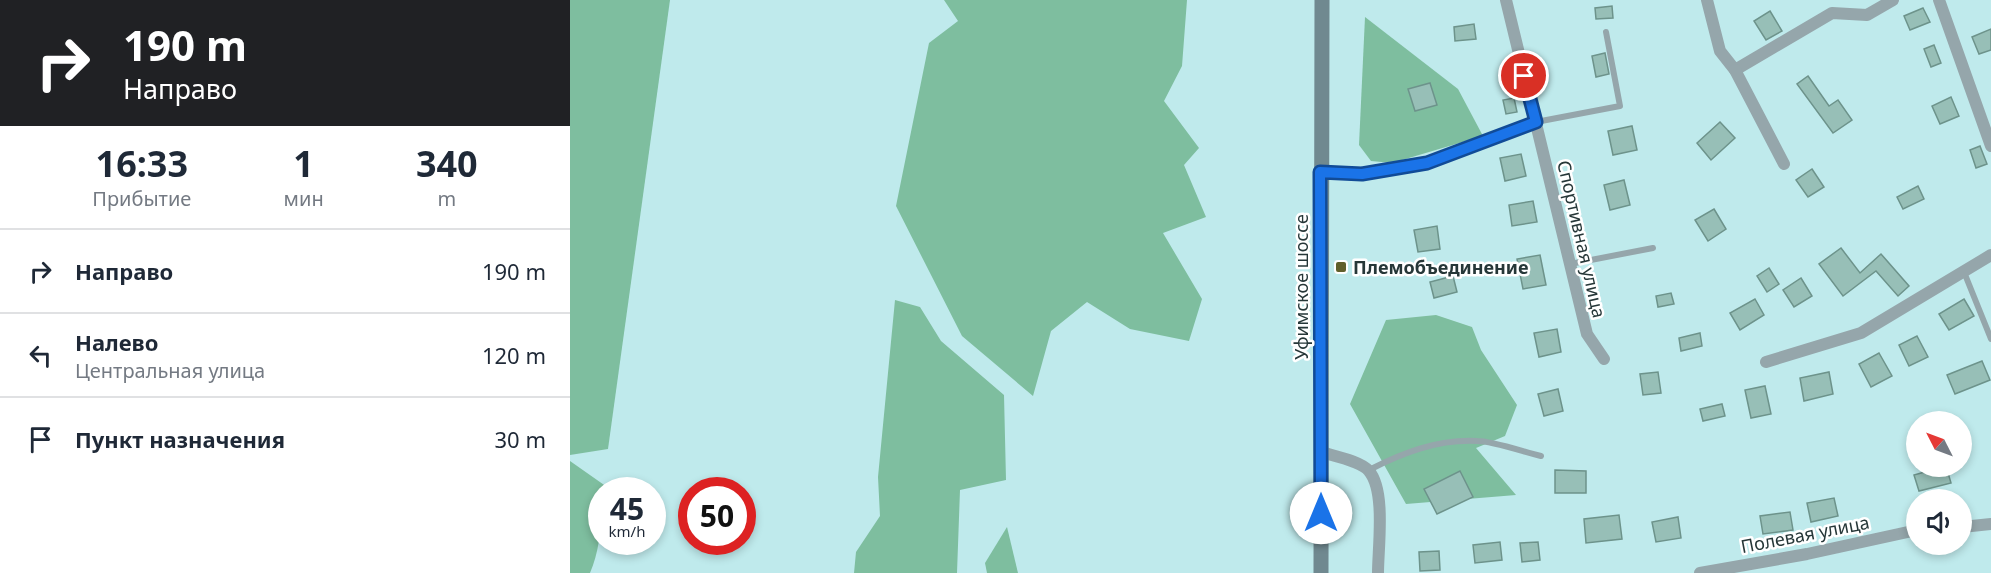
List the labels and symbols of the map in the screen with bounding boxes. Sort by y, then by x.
pin [1498,50,1549,101]
street label: Спортивная улица [1552,158,1612,320]
street label: Уфимское шоссе [1289,214,1313,360]
place label: Племобъединение [1353,255,1529,279]
marker: Племобъединение [1334,260,1348,274]
north arrow [1906,411,1972,477]
speed limit sign: 50 [678,477,756,555]
position arrow [1289,481,1353,545]
street label: Полевая улица [1739,510,1871,558]

